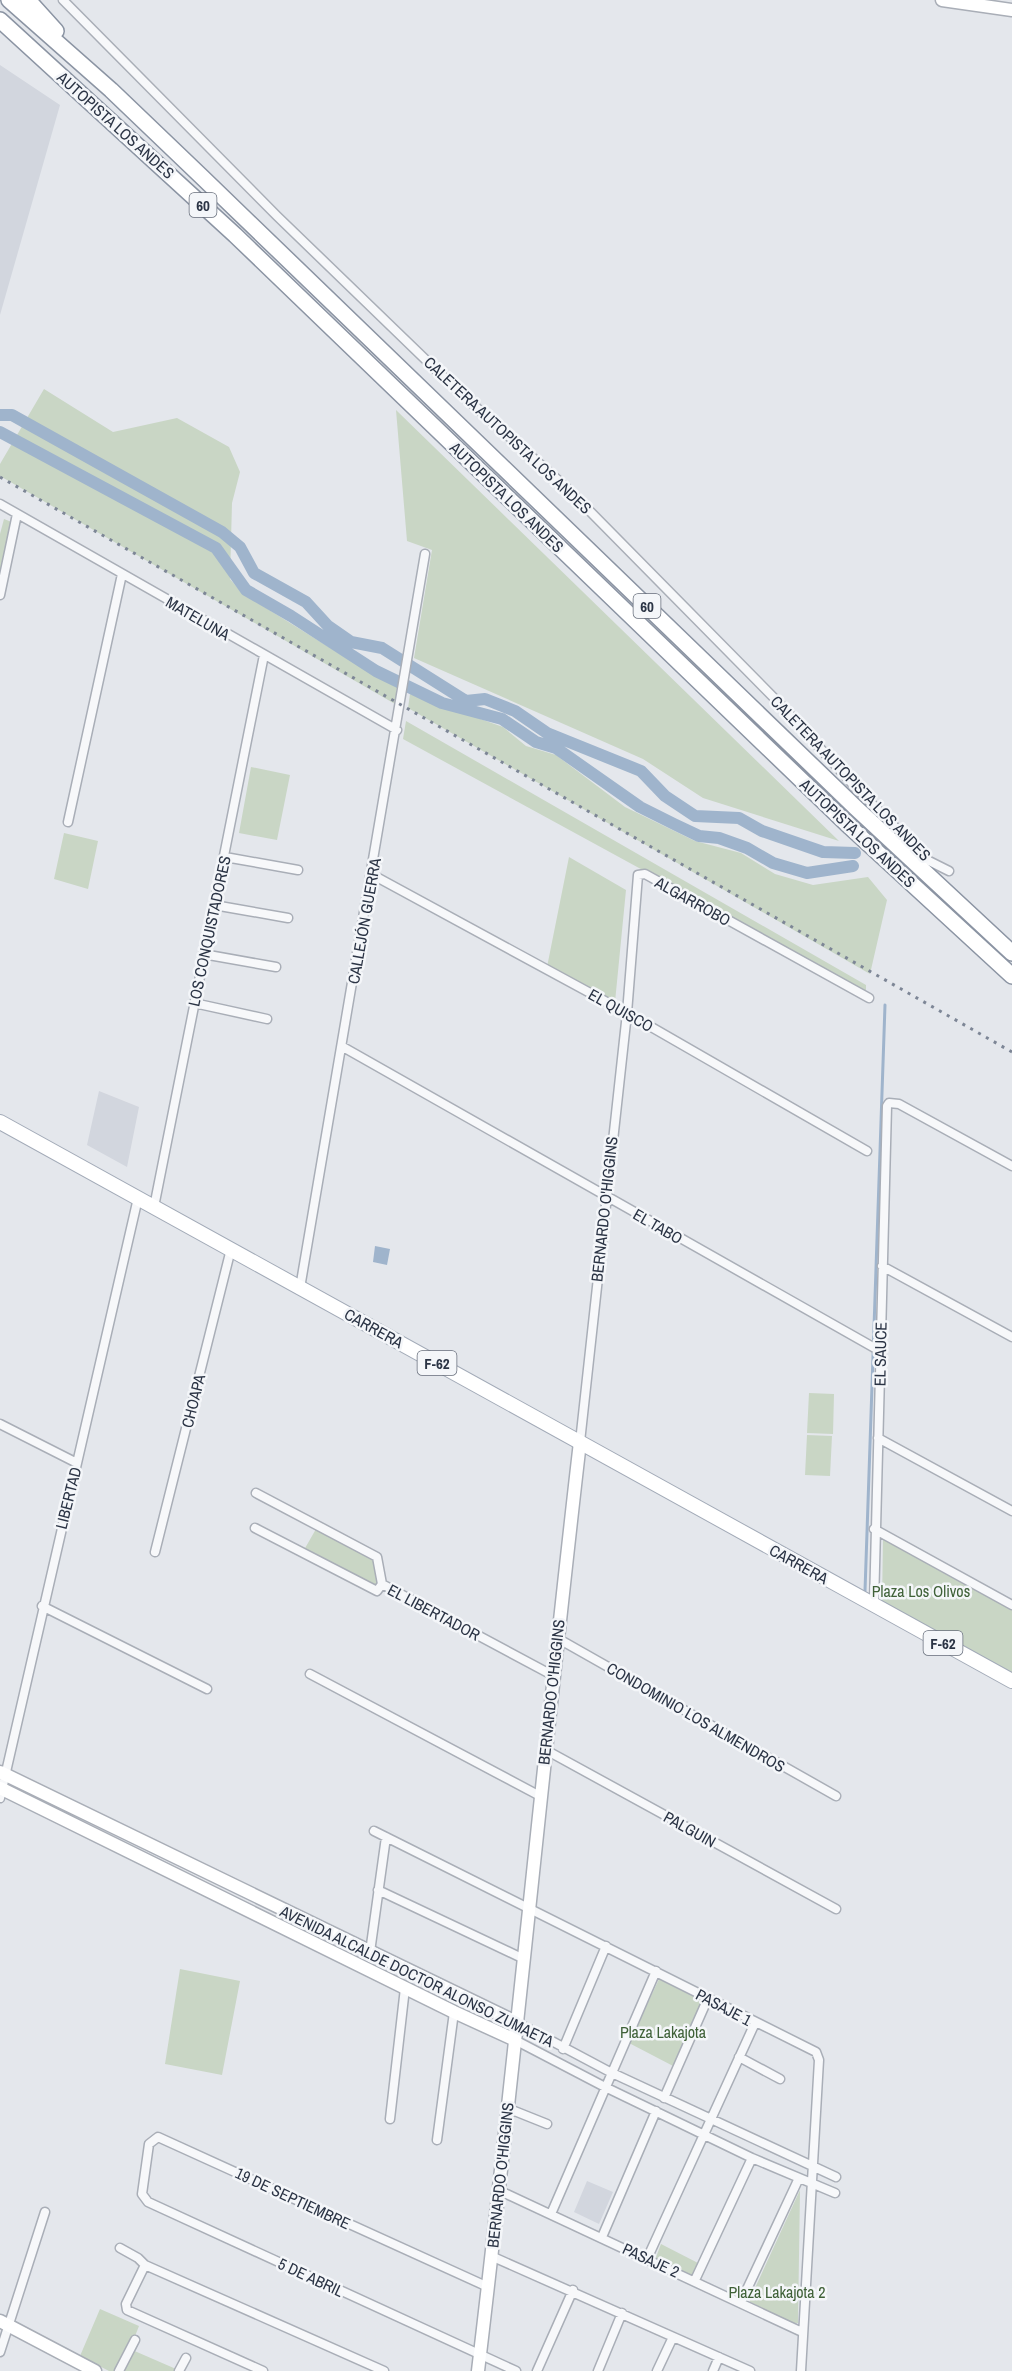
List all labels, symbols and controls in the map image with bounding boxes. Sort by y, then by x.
street label: AUTOPISTA LOS ANDES [52,66,179,184]
road number: 60 [190,193,216,217]
street label: CALETERA AUTOPISTA LOS ANDES [419,351,597,519]
street label: AUTOPISTA LOS ANDES [446,437,568,557]
street label: MATELUNA [162,591,234,645]
road number: 60 [634,594,660,618]
street label: CALETERA AUTOPISTA LOS ANDES [766,690,936,866]
street label: AUTOPISTA LOS ANDES [796,774,920,892]
street label: LOS CONQUISTADORES [182,853,236,1008]
street label: CALLEJÓN GUERRA [342,856,386,986]
street label: ALGARROBO [650,871,735,931]
street label: EL QUISCO [585,983,657,1037]
street label: BERNARDO O'HIGGINS [585,1135,623,1283]
street label: EL TABO [629,1203,687,1249]
street label: CARRERA [341,1303,408,1353]
street label: EL SAUCE [868,1322,892,1386]
road number: F-62 [418,1351,456,1375]
street label: CHOAPA [176,1372,210,1430]
street label: LIBERTAD [50,1465,86,1531]
street label: CARRERA [766,1539,833,1589]
street label: EL LIBERTADOR [384,1578,485,1646]
park label: Plaza Los Olivos [872,1580,970,1602]
street label: BERNARDO O'HIGGINS [532,1618,570,1766]
road number: F-62 [924,1631,962,1655]
street label: CONDOMINIO LOS ALMENDROS [603,1657,789,1777]
street label: PALGUIN [660,1806,720,1852]
street label: AVENIDA ALCALDE DOCTOR ALONSO ZUMAETA [276,1900,558,2052]
street label: PASAJE 1 [692,1983,756,2031]
park label: Plaza Lakajota [620,2021,707,2043]
street label: BERNARDO O'HIGGINS [481,2101,519,2249]
street label: 19 DE SEPTIEMBRE [232,2162,354,2234]
street label: PASAJE 2 [619,2237,683,2283]
street label: 5 DE ABRIL [275,2252,348,2302]
park label: Plaza Lakajota 2 [728,2281,826,2303]

